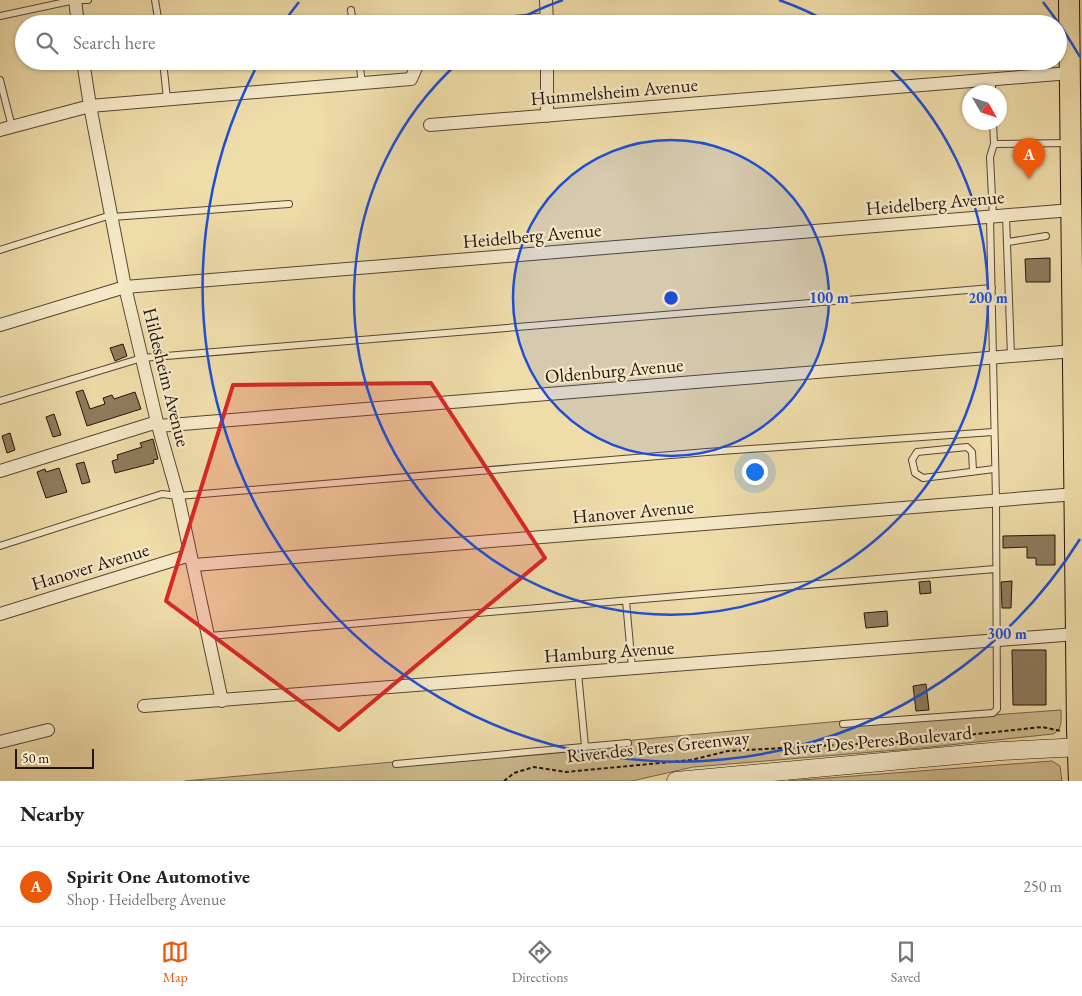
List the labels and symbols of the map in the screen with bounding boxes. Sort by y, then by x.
street label: Hummelsheim Avenue [529,72,699,111]
north arrow [962,85,1007,130]
pin: A [1013,138,1045,179]
street label: Heidelberg Avenue [865,184,1005,221]
street label: Heidelberg Avenue [462,217,602,254]
text: 100 m [809,288,849,307]
text: 200 m [968,288,1008,307]
centre of rings [662,289,680,307]
street label: Hildesheim Avenue [137,305,196,449]
street label: Oldenburg Avenue [544,352,684,389]
your location [742,459,768,485]
street label: Hanover Avenue [571,494,695,529]
street label: Hanover Avenue [28,537,152,596]
text: 300 m [987,624,1027,643]
street label: Hamburg Avenue [543,634,675,669]
street label: River Des Peres Boulevard [781,720,973,761]
street label: River des Peres Greenway [565,724,752,769]
scale bar [15,746,94,769]

